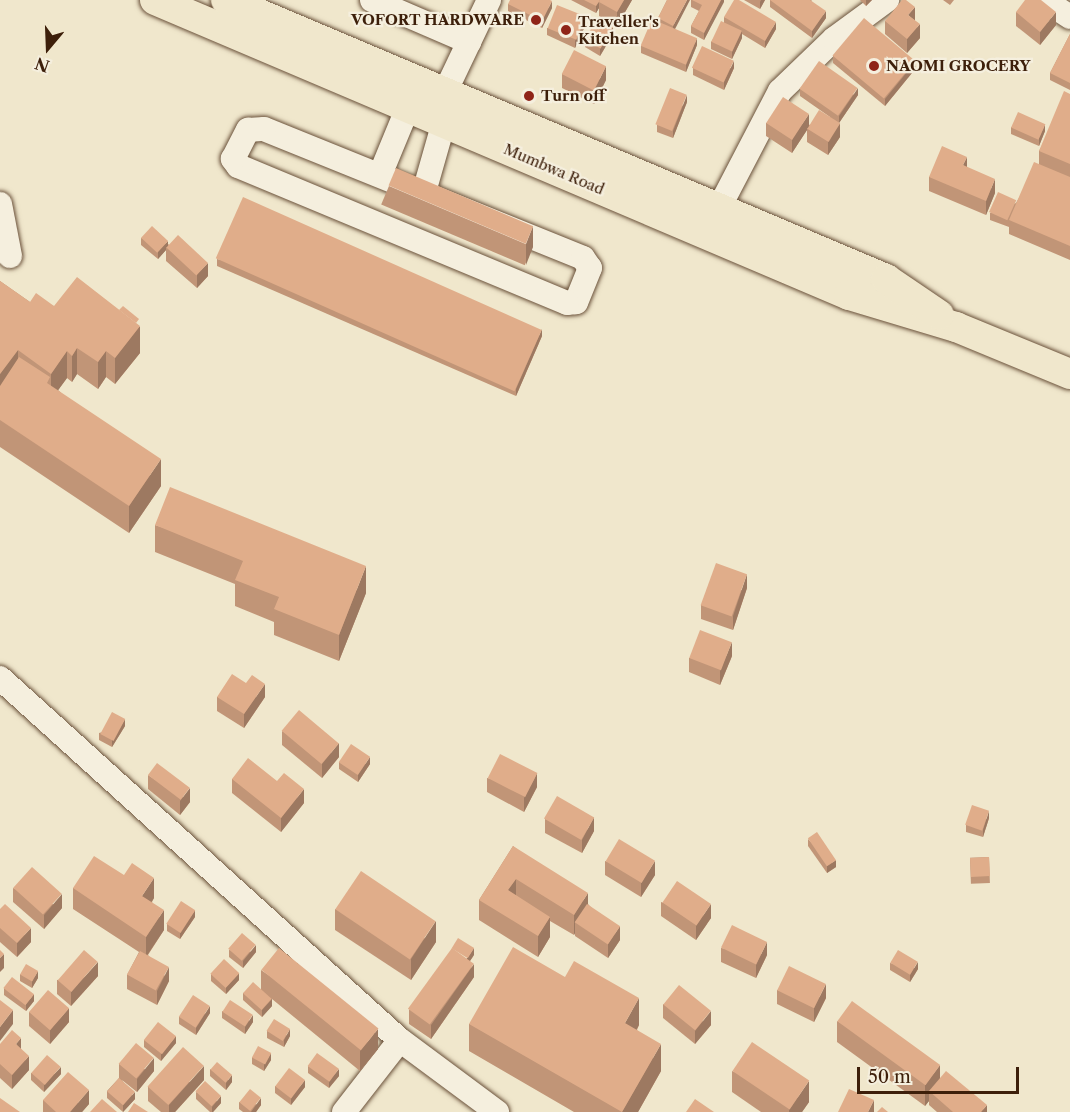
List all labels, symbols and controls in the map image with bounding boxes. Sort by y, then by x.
place label: VOFORT HARDWARE [351,11,524,29]
place label: Traveller's Kitchen [578,12,659,47]
marker: VOFORT HARDWARE [529,13,543,27]
north arrow [18,18,78,78]
marker: Traveller's Kitchen [559,23,573,37]
text: N [32,53,52,77]
place label: NAOMI GROCERY [886,57,1031,75]
marker: NAOMI GROCERY [867,59,881,73]
place label: Turn off [541,87,605,105]
marker: Turn off [522,89,536,103]
street label: Mumbwa Road [501,140,607,198]
scale bar [860,1055,1022,1093]
text: 50 m [868,1066,911,1088]

